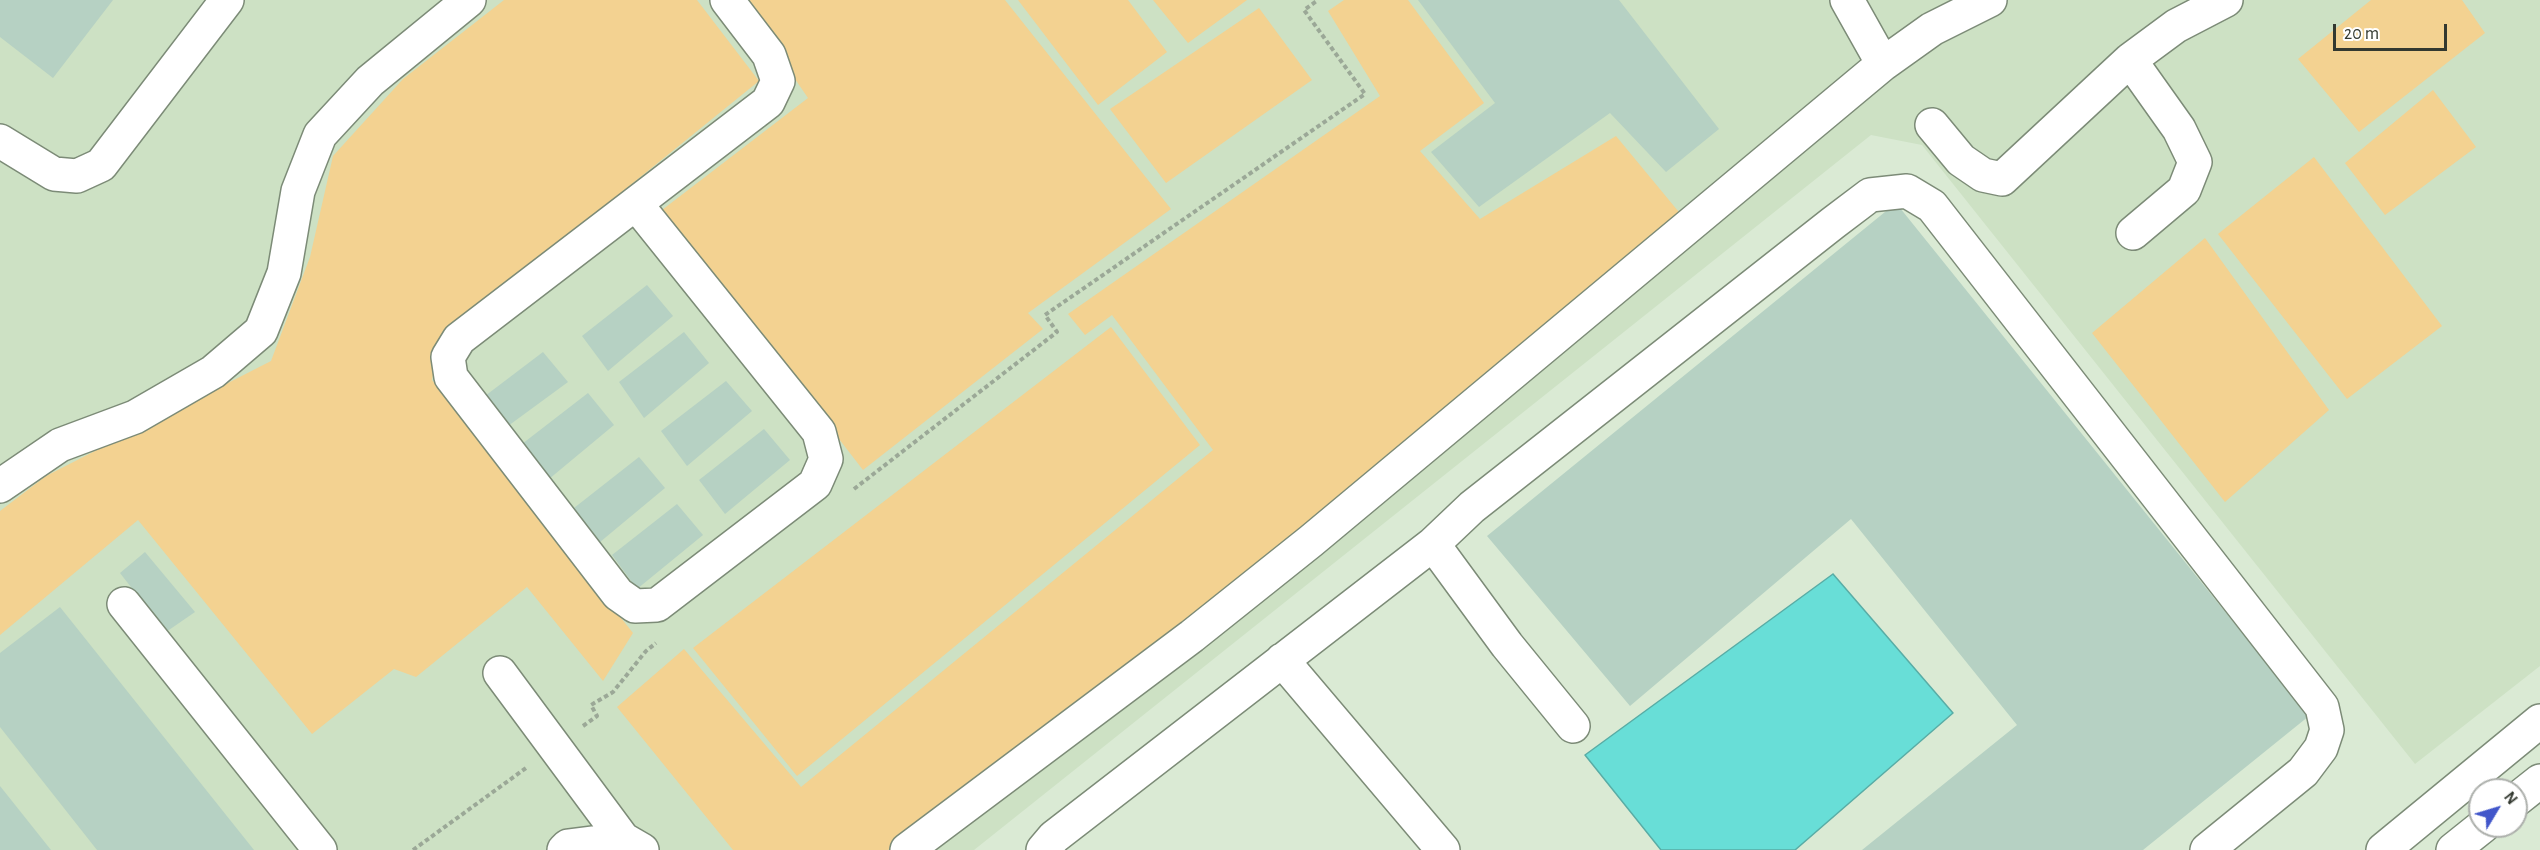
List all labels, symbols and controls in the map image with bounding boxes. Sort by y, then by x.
scale bar [2336,12,2450,50]
text: 20 m [2344,25,2379,43]
north arrow [2468,778,2528,838]
text: N [2501,789,2520,807]

